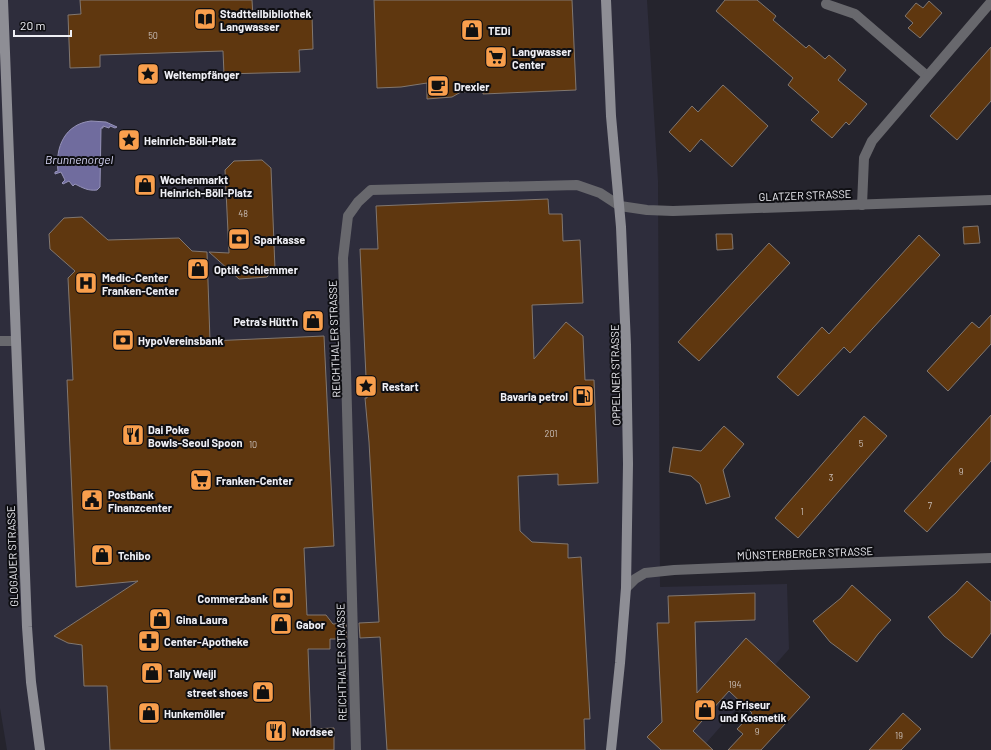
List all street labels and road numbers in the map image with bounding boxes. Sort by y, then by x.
street label: GLATZER STRASSE [758,187,852,203]
street label: REICHTHALER STRASSE [325,280,343,398]
street label: OPPELNER STRASSE [608,324,622,426]
street label: GLOGAUER STRASSE [4,505,20,607]
street label: MÜNSTERBERGER STRASSE [737,543,874,562]
street label: REICHTHALER STRASSE [333,603,349,721]

